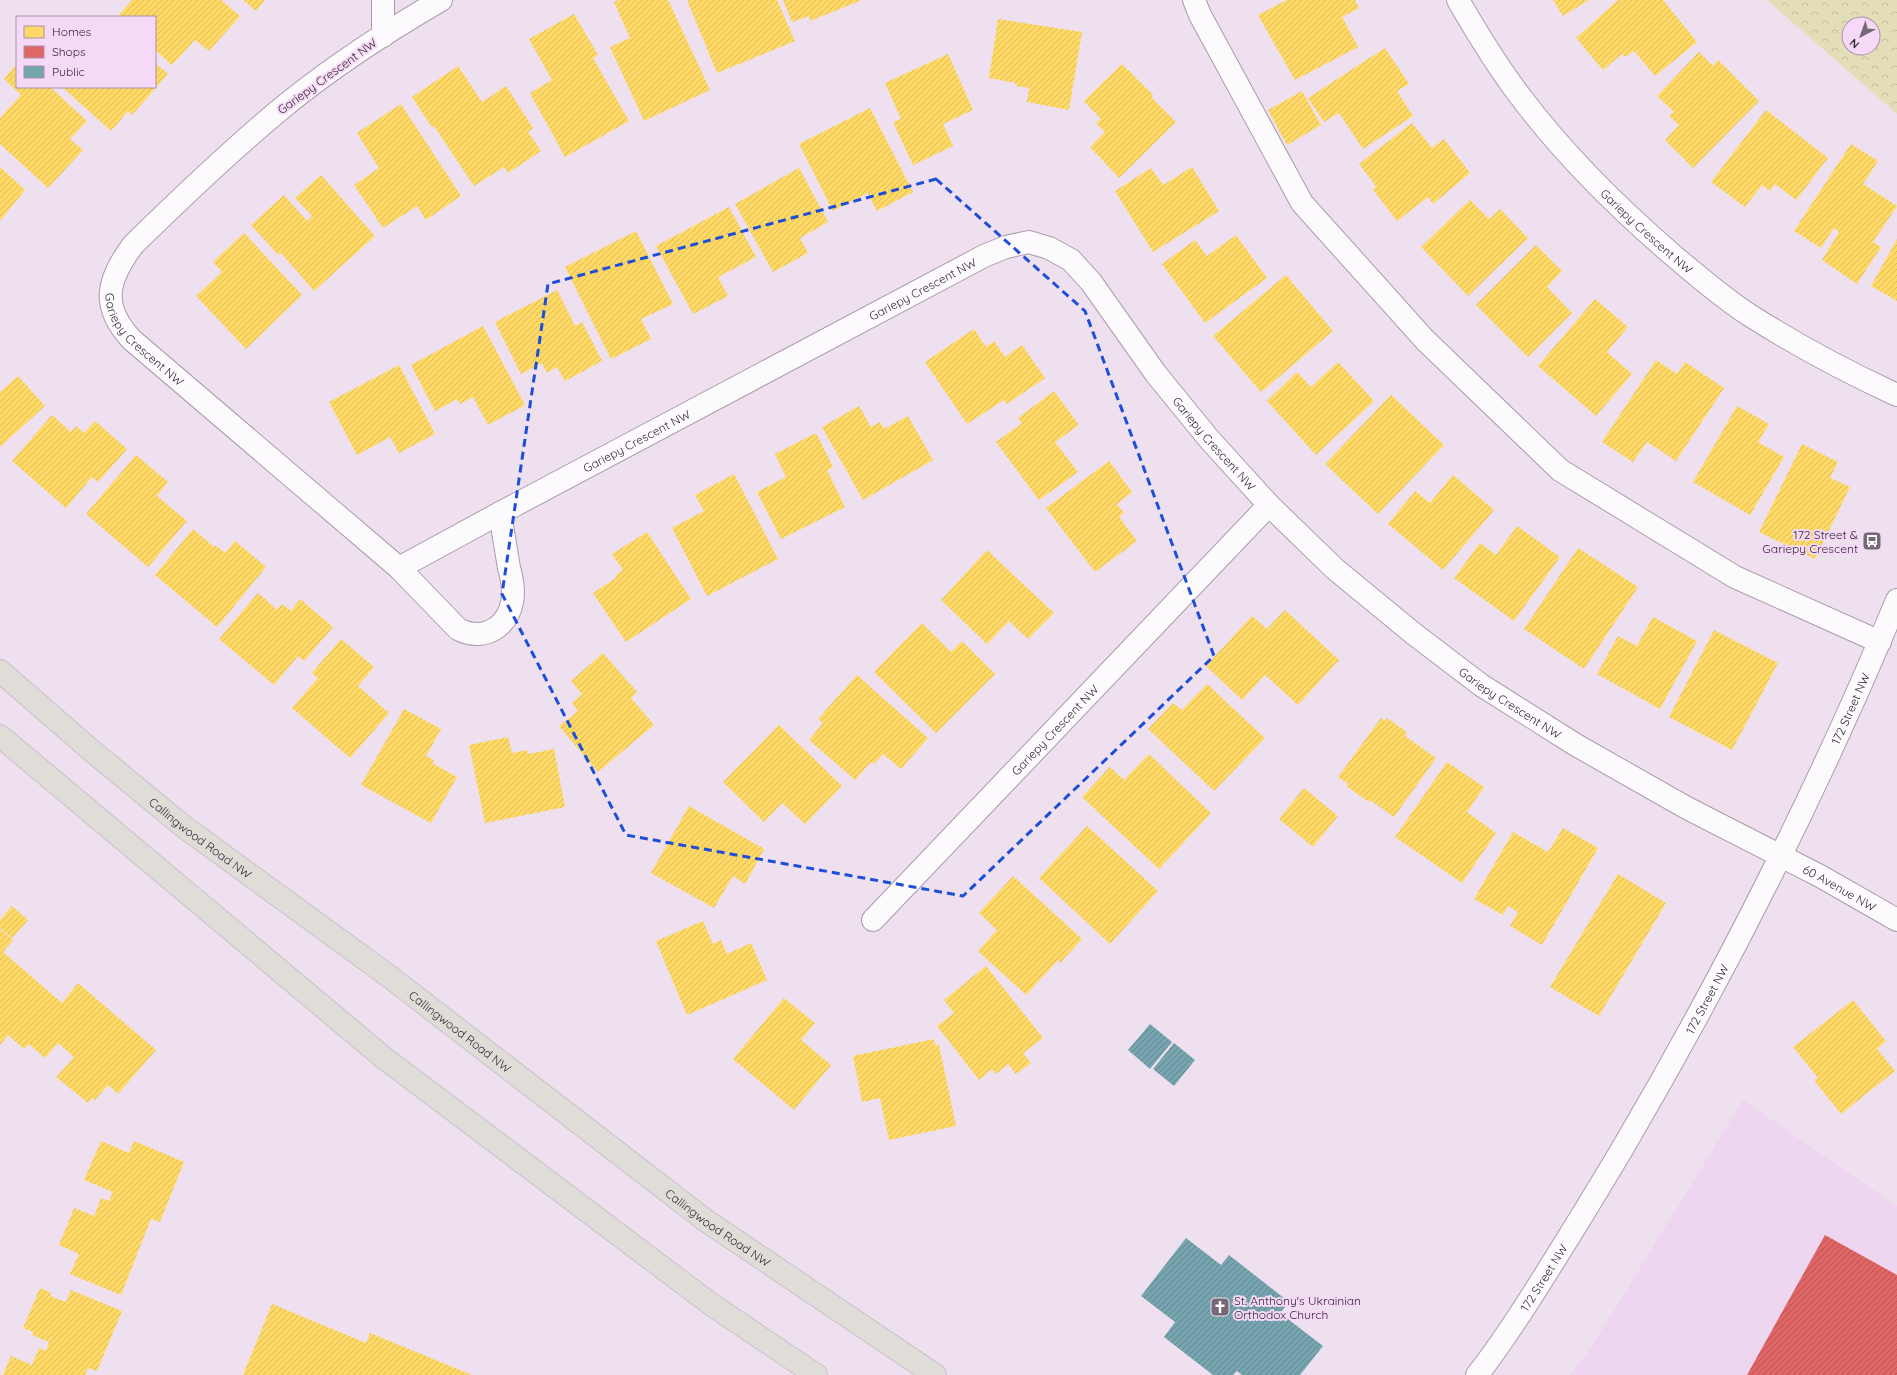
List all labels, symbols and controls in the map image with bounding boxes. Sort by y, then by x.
legend [16,16,156,88]
north arrow [1841,16,1881,56]
text: Homes [52,24,92,39]
street label: Gariepy Crescent NW [274,35,380,117]
text: N [1847,36,1862,51]
text: Shops [52,44,86,59]
text: Public [52,64,85,79]
street label: Gariepy Crescent NW [1598,185,1696,277]
street label: Gariepy Crescent NW [866,254,979,323]
street label: Gariepy Crescent NW [103,293,188,389]
street label: Gariepy Crescent NW [1170,393,1260,494]
street label: Gariepy Crescent NW [580,406,693,475]
place label: 172 Street & Gariepy Crescent [1762,527,1858,556]
bus stop icon: 172 Street & Gariepy Crescent [1861,530,1883,552]
street label: Gariepy Crescent NW [1456,664,1565,742]
street label: 172 Street NW [1827,670,1873,747]
street label: Gariepy Crescent NW [1008,681,1101,778]
street label: Callingwood Road NW [146,794,255,882]
street label: 60 Avenue NW [1801,861,1879,914]
street label: 172 Street NW [1682,961,1732,1036]
street label: Callingwood Road NW [406,987,515,1076]
street label: Callingwood Road NW [663,1185,774,1270]
street label: 172 Street NW [1517,1241,1570,1314]
place label: St. Anthony's Ukrainian Orthodox Church [1234,1293,1361,1322]
church icon: St. Anthony's Ukrainian Orthodox Church [1209,1296,1231,1318]

